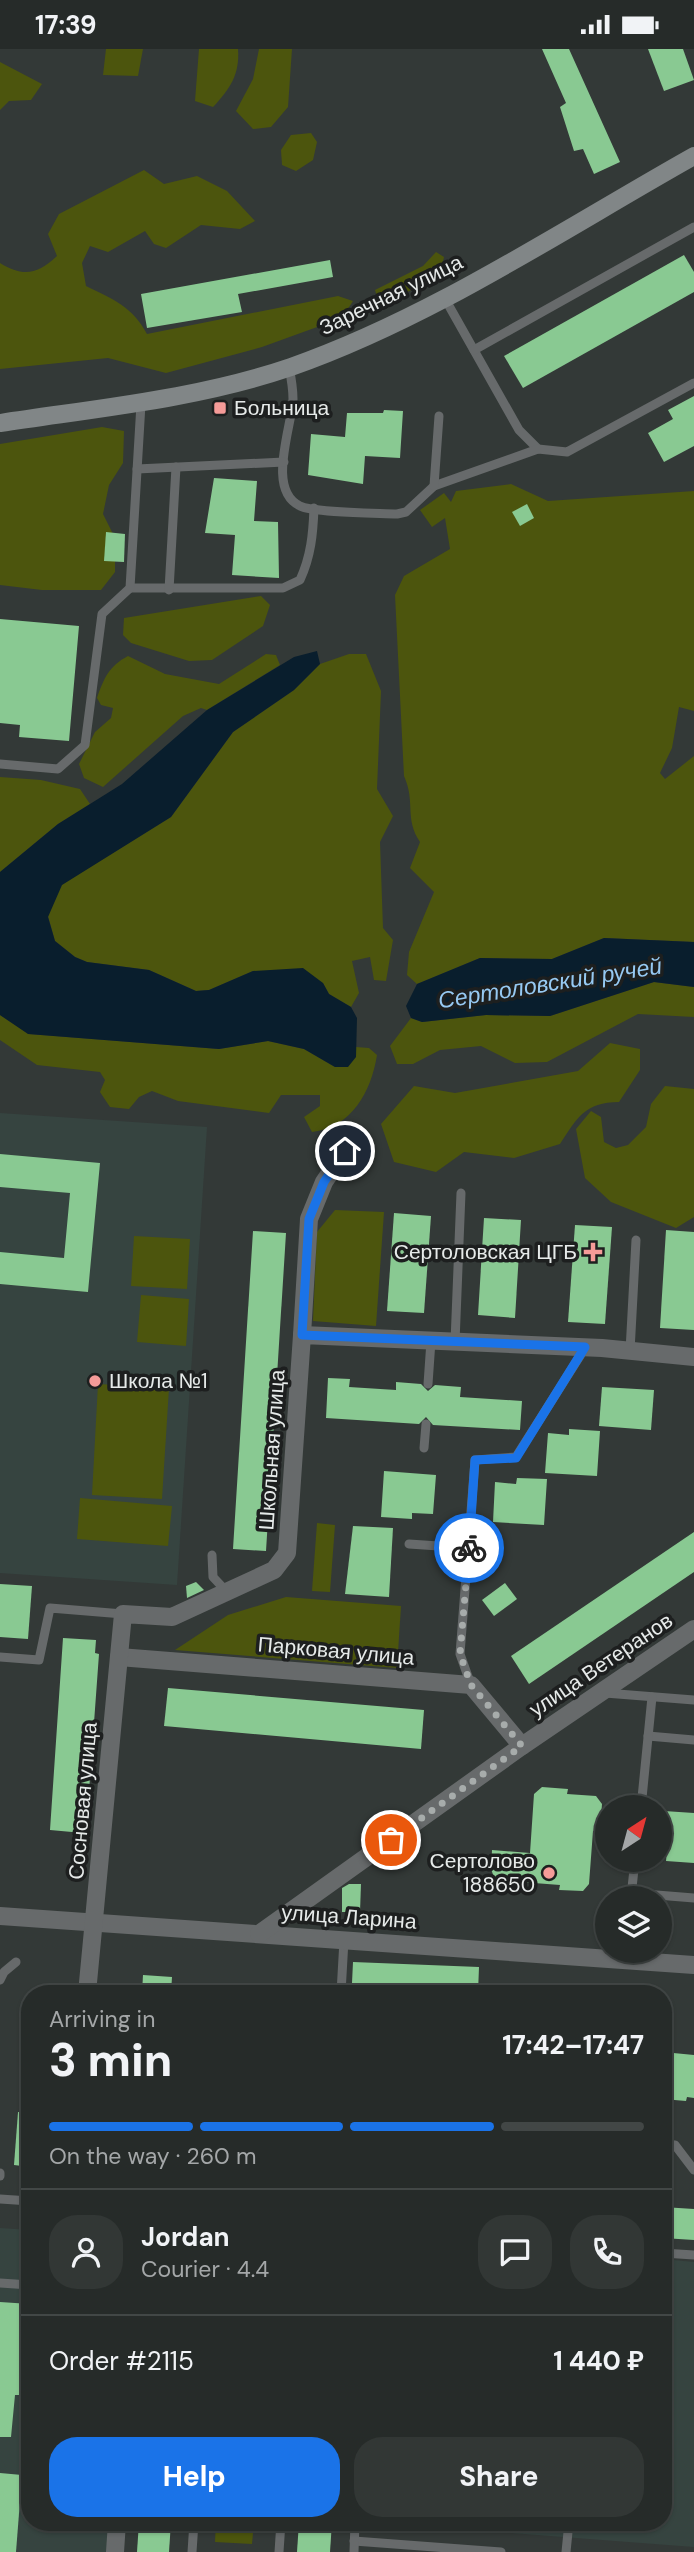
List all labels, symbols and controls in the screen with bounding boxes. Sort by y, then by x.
text: 17:39 [35,8,97,42]
street label: Заречная улица [315,248,467,342]
place label: Больница [234,394,330,422]
marker: Больница [212,400,228,416]
water label: Сертоловский ручей [436,950,664,1015]
pin [315,1121,375,1181]
icon: home [326,1132,364,1170]
place label: Сертоловская ЦГБ [394,1238,577,1266]
marker: Сертоловская ЦГБ [583,1242,603,1262]
place label: Школа №1 [109,1367,208,1395]
street label: Школьная улица [252,1368,292,1531]
marker: Школа №1 [87,1373,103,1389]
courier [434,1513,504,1583]
icon: bike [450,1529,488,1567]
street label: улица Ветеранов [524,1607,678,1723]
street label: Парковая улица [257,1630,416,1672]
street label: Сосновая улица [62,1721,104,1881]
north arrow [595,1795,672,1873]
map controls [595,1795,672,1963]
pin [361,1810,421,1870]
icon: bag [372,1821,410,1859]
place label: Сертолово 188650 [430,1847,535,1899]
marker: Сертолово 188650 [541,1865,557,1881]
button: layers [595,1886,672,1963]
street label: улица Ларина [280,1898,418,1936]
text: Arriving in [49,2004,155,2034]
text: 17:42–17:47 [502,2028,644,2062]
text: 3 min [49,2030,172,2090]
text: On the way · 260 m [49,2141,256,2171]
button: person [49,2215,123,2289]
button: chat [478,2215,552,2289]
button: phone [570,2215,644,2289]
text: Jordan [141,2220,230,2254]
text: Courier · 4.4 [141,2254,269,2284]
text: Order #2115 [49,2344,194,2378]
text: 1 440 ₽ [553,2344,644,2378]
button: Help [49,2437,340,2517]
button: Share [354,2437,644,2517]

